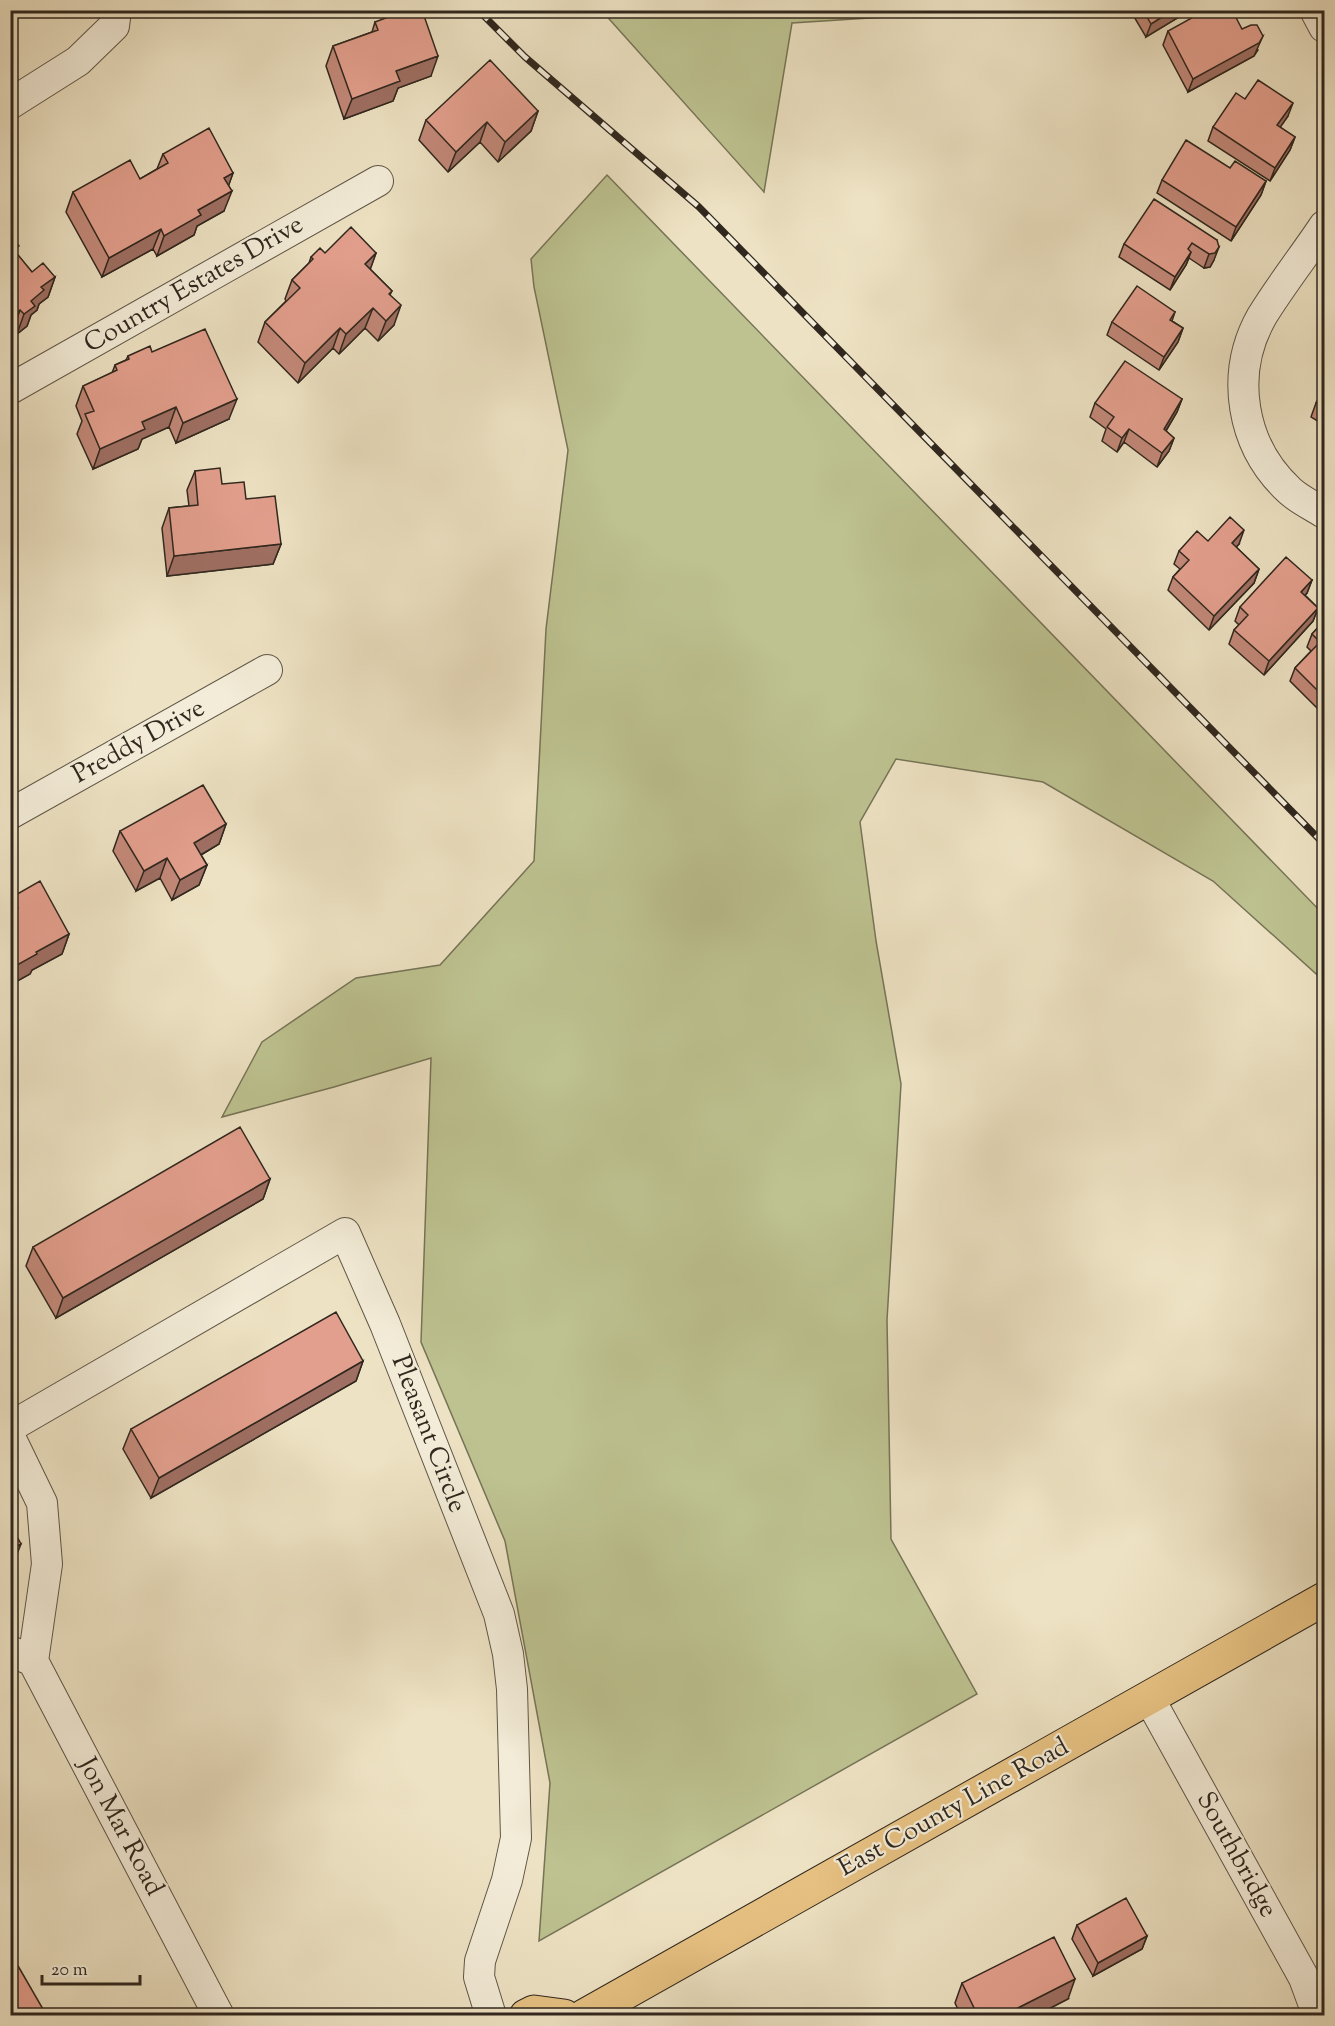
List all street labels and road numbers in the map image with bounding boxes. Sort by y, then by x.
street label: Country Estates Drive [78,207,310,363]
street label: Preddy Drive [66,690,212,794]
street label: Pleasant Circle [381,1350,475,1518]
street label: East County Line Road [832,1729,1076,1887]
street label: Jon Mar Road [67,1749,172,1903]
street label: Southbridge [1186,1785,1286,1925]

